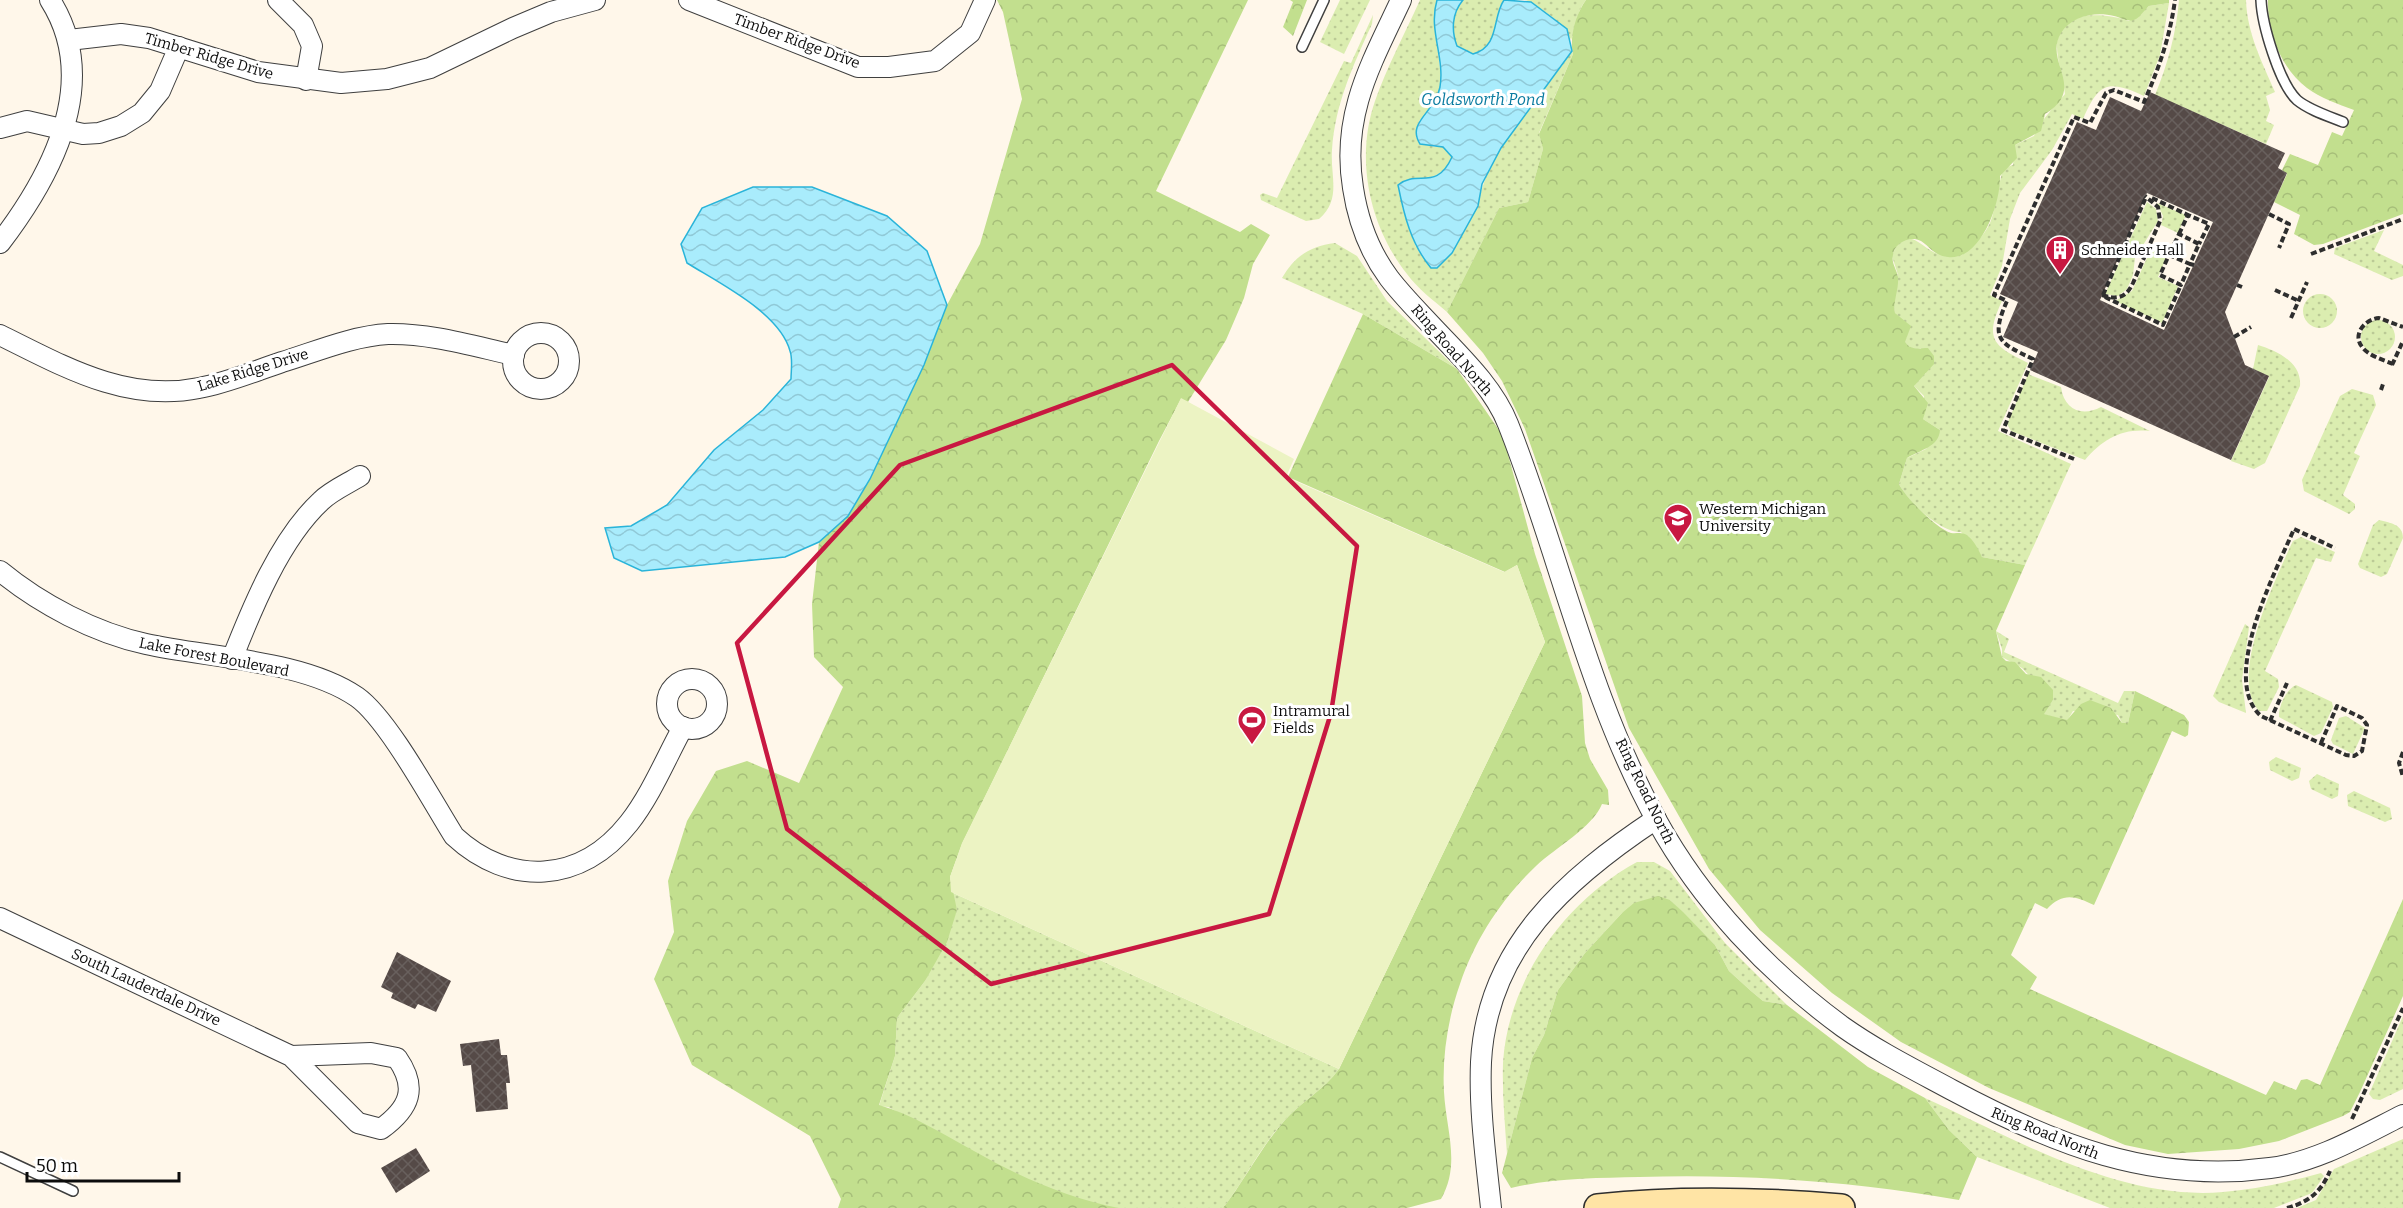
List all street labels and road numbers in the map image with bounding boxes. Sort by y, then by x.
street label: Timber Ridge Drive [731,10,863,72]
street label: Timber Ridge Drive [143,29,275,83]
street label: Ring Road North [1408,301,1497,400]
street label: Lake Ridge Drive [195,345,311,395]
street label: Lake Forest Boulevard [137,634,291,680]
street label: Ring Road North [1612,735,1679,847]
street label: South Lauderdale Drive [68,944,224,1030]
street label: Ring Road North [1988,1103,2102,1163]

